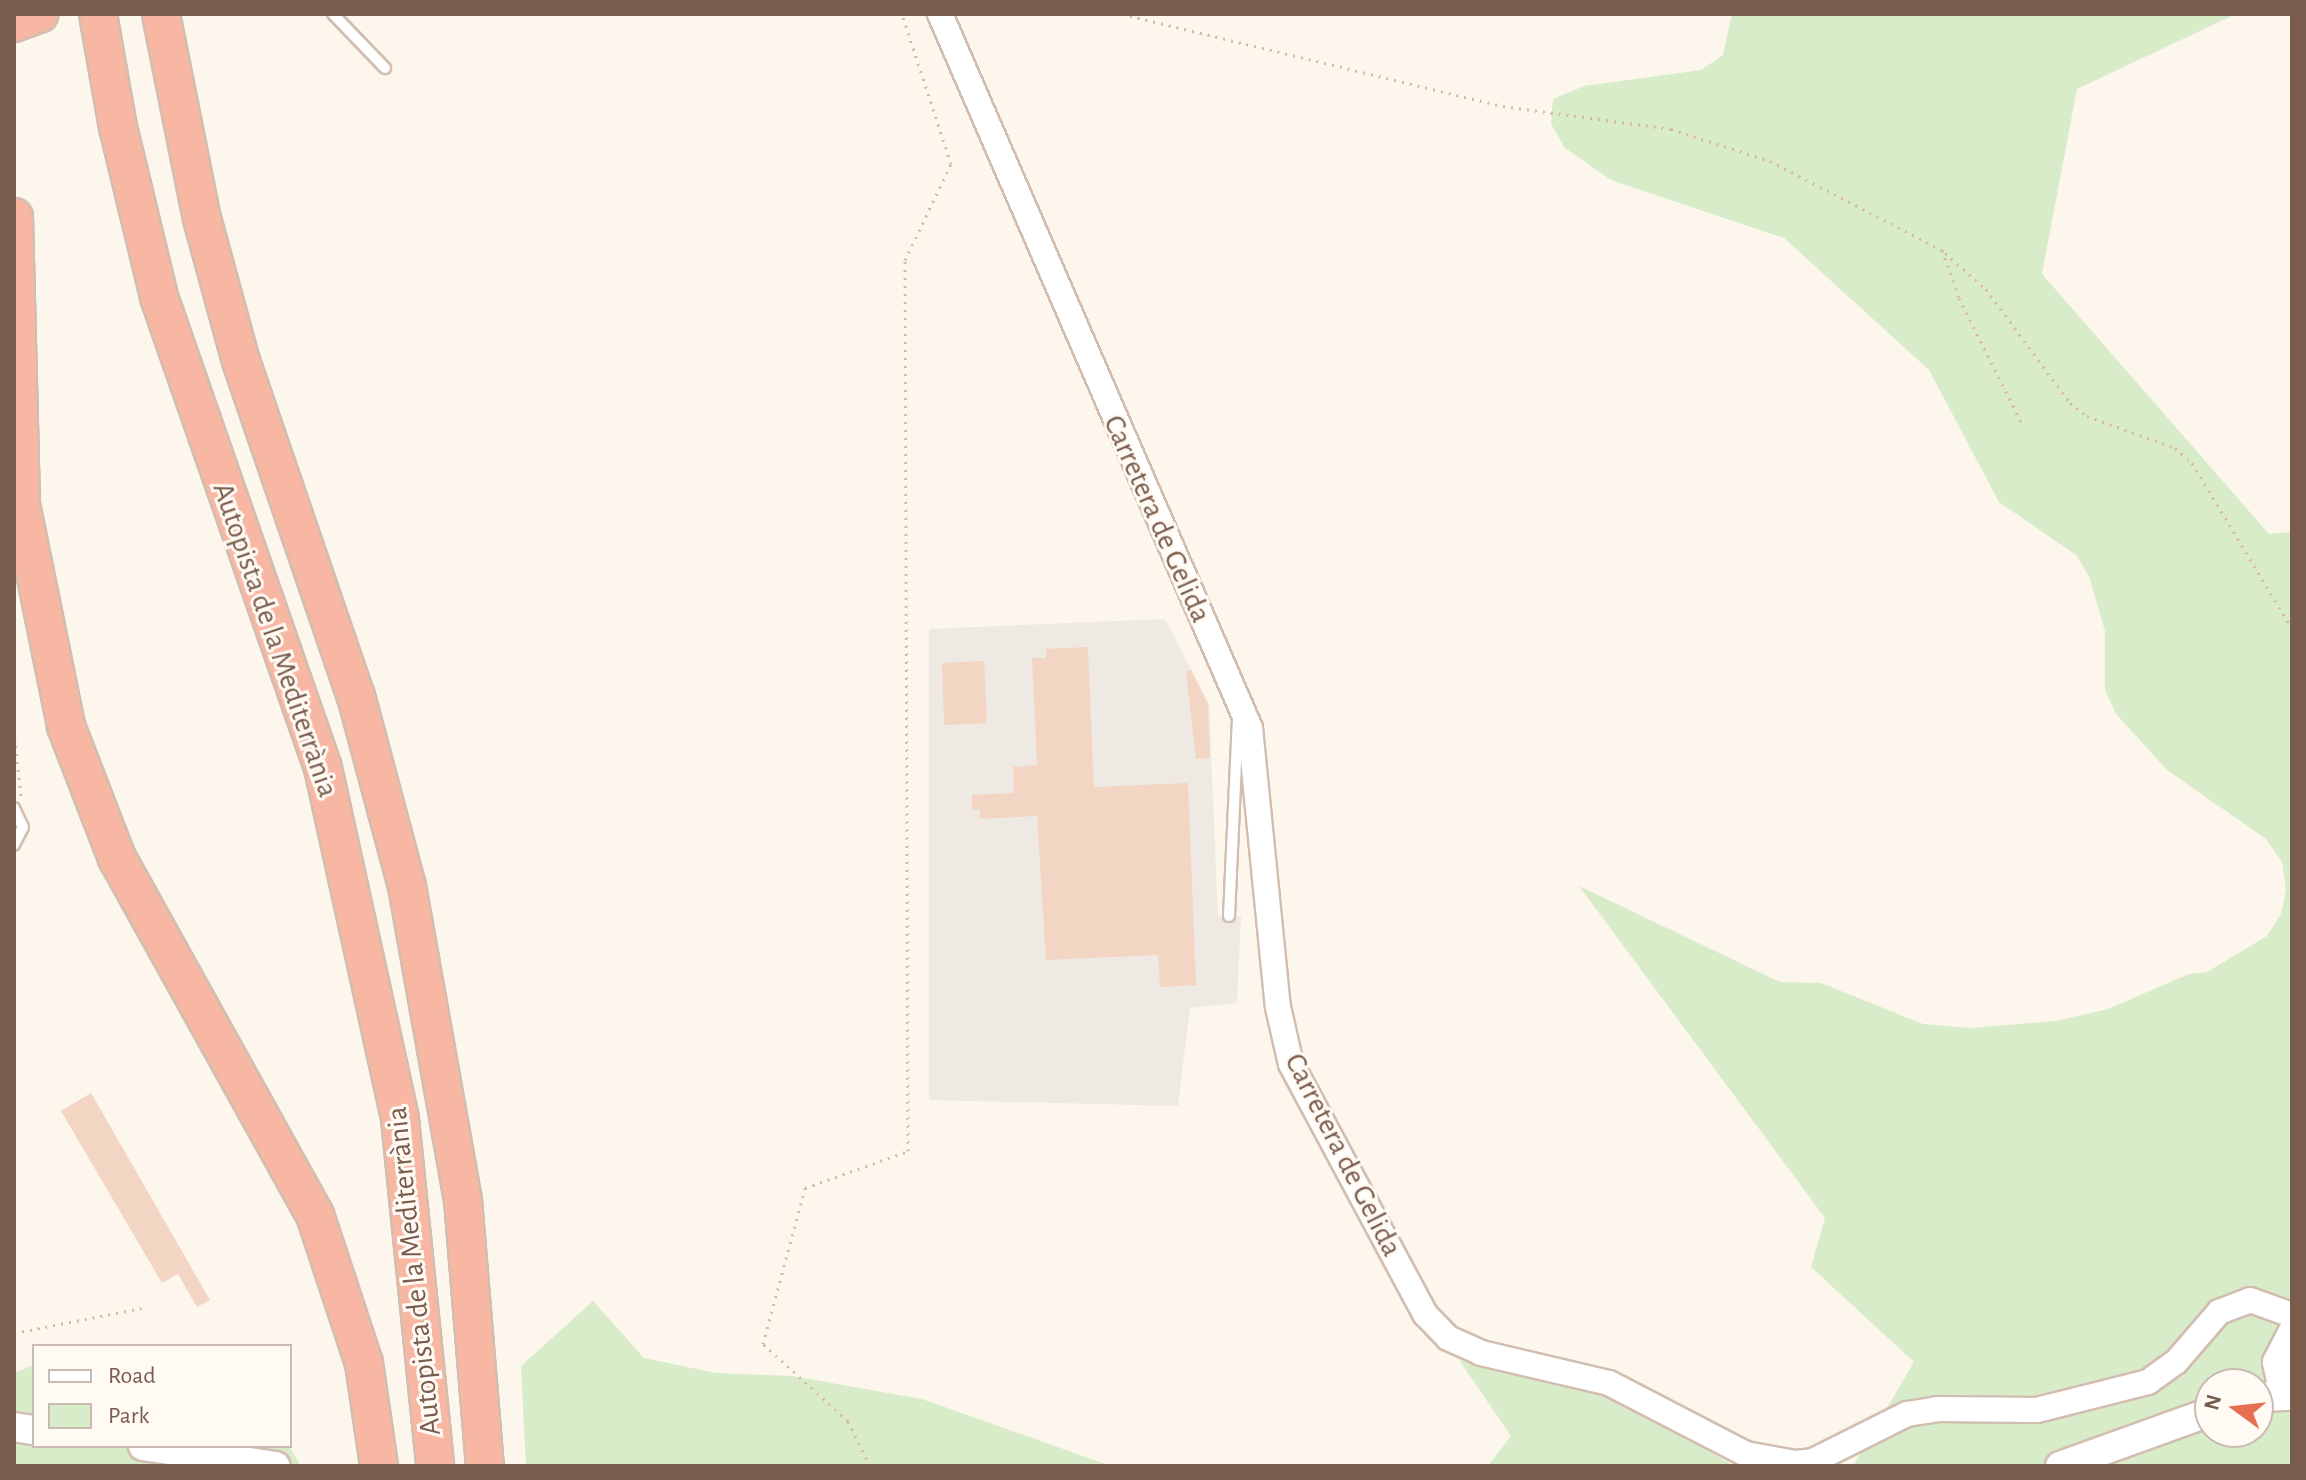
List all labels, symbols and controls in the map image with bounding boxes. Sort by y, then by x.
street label: Carretera de Gelida [1095,410,1219,628]
street label: Autopista de la Mediterrània [204,478,346,802]
street label: Carretera de Gelida [1276,1047,1410,1263]
street label: Autopista de la Mediterrània [379,1105,449,1437]
legend [32,1344,292,1448]
text: Road [108,1364,156,1388]
north arrow [2194,1368,2274,1448]
text: N [2200,1392,2225,1413]
text: Park [108,1404,149,1428]

